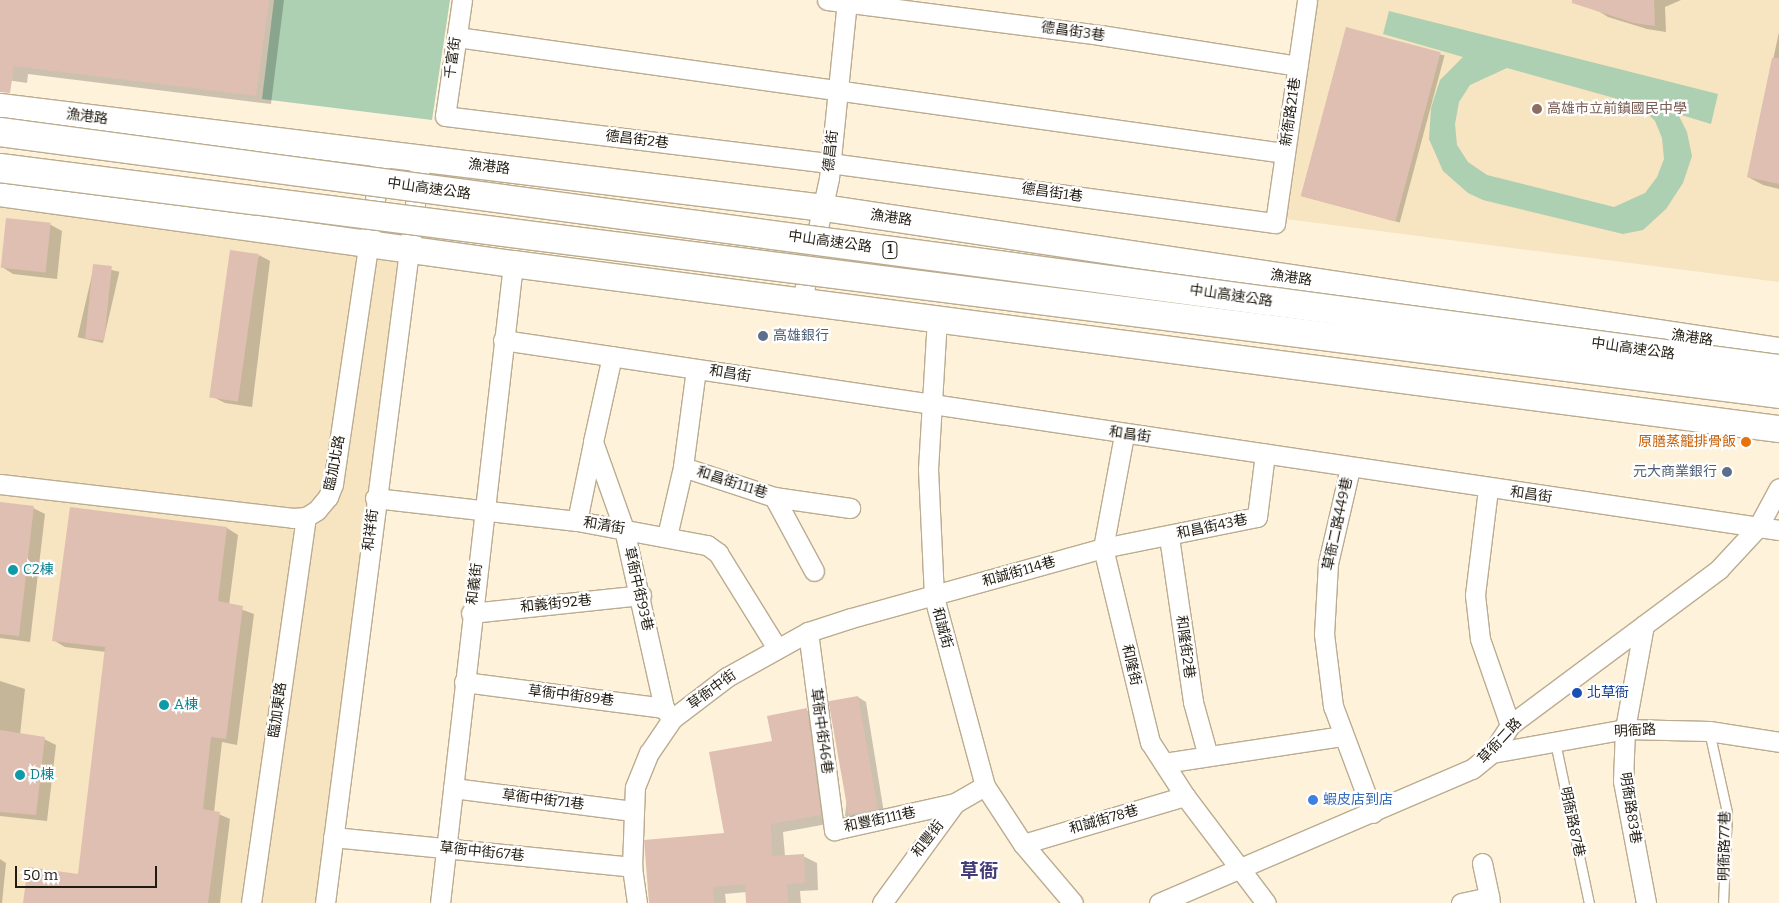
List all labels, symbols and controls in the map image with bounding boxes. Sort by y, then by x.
street label: 德昌街3巷 [1040,19,1106,45]
street label: 千富街 [442,36,464,80]
street label: 新衙路21巷 [1278,77,1304,147]
place label: 高雄市立前鎮國民中學 [1547,101,1687,117]
marker: 高雄市立前鎮國民中學 [1531,103,1543,115]
street label: 漁港路 [65,106,109,128]
street label: 德昌街2巷 [604,128,670,152]
street label: 德昌街 [820,129,842,173]
street label: 漁港路 [467,156,511,178]
street label: 中山高速公路 [386,175,472,203]
street label: 德昌街1巷 [1020,180,1084,206]
street label: 漁港路 [869,207,913,229]
street label: 中山高速公路 [787,228,873,256]
road number: 1 [881,240,899,260]
street label: 漁港路 [1269,267,1313,289]
street label: 中山高速公路 [1188,282,1274,310]
street label: 漁港路 [1670,327,1714,349]
place label: 高雄銀行 [773,328,829,344]
marker: 高雄銀行 [757,330,769,342]
street label: 中山高速公路 [1590,335,1676,363]
street label: 和昌街 [708,362,752,386]
street label: 和昌街 [1108,424,1152,446]
street label: 臨加北路 [321,434,349,492]
place label: 原膳蒸籠排骨飯 [1638,434,1736,450]
marker: 原膳蒸籠排骨飯 [1740,436,1752,448]
street label: 和昌街111巷 [695,464,769,502]
place label: 元大商業銀行 [1633,464,1717,480]
marker: 元大商業銀行 [1721,466,1733,478]
street label: 草衙二路449巷 [1320,476,1356,572]
street label: 和昌街 [1509,484,1553,506]
street label: 和祥街 [360,508,382,552]
street label: 和昌街43巷 [1175,511,1249,543]
street label: 和清街 [582,514,626,538]
street label: 草衙中街93巷 [620,545,656,633]
street label: 和誠街114巷 [980,554,1058,590]
place label: C2棟 [23,562,54,578]
street label: 和義街 [464,562,486,606]
marker: C2棟 [7,564,19,576]
street label: 和義街92巷 [519,592,593,616]
street label: 和誠街 [928,606,956,650]
street label: 和隆街2巷 [1172,614,1198,680]
street label: 和隆街 [1118,643,1144,687]
street label: 草衙中街 [684,667,740,713]
street label: 臨加東路 [266,681,290,739]
street label: 草衙中街89巷 [527,682,615,710]
place label: 北草衙 [1587,685,1629,701]
street label: 草衙中街46巷 [807,687,835,775]
marker: 北草衙 [1571,687,1583,699]
place label: A棟 [174,697,198,713]
marker: A棟 [158,699,170,711]
street label: 草衙二路 [1475,715,1525,767]
street label: 明衙路 [1614,722,1656,740]
place label: D棟 [30,767,54,783]
marker: D棟 [14,769,26,781]
street label: 明衙路83巷 [1616,771,1644,845]
street label: 明衙路87巷 [1556,785,1588,859]
street label: 草衙中街71巷 [501,787,585,813]
place label: 蝦皮店到店 [1323,792,1393,808]
marker: 蝦皮店到店 [1307,794,1319,806]
street label: 和誠街78巷 [1067,802,1141,838]
street label: 和豐街111巷 [843,804,917,836]
street label: 明衙路77巷 [1716,811,1734,881]
street label: 和豐街 [908,817,948,861]
street label: 草衙中街67巷 [439,839,525,865]
scale bar [18,856,160,888]
district label: 草衙 [960,860,998,882]
text: 50 m [23,866,58,884]

